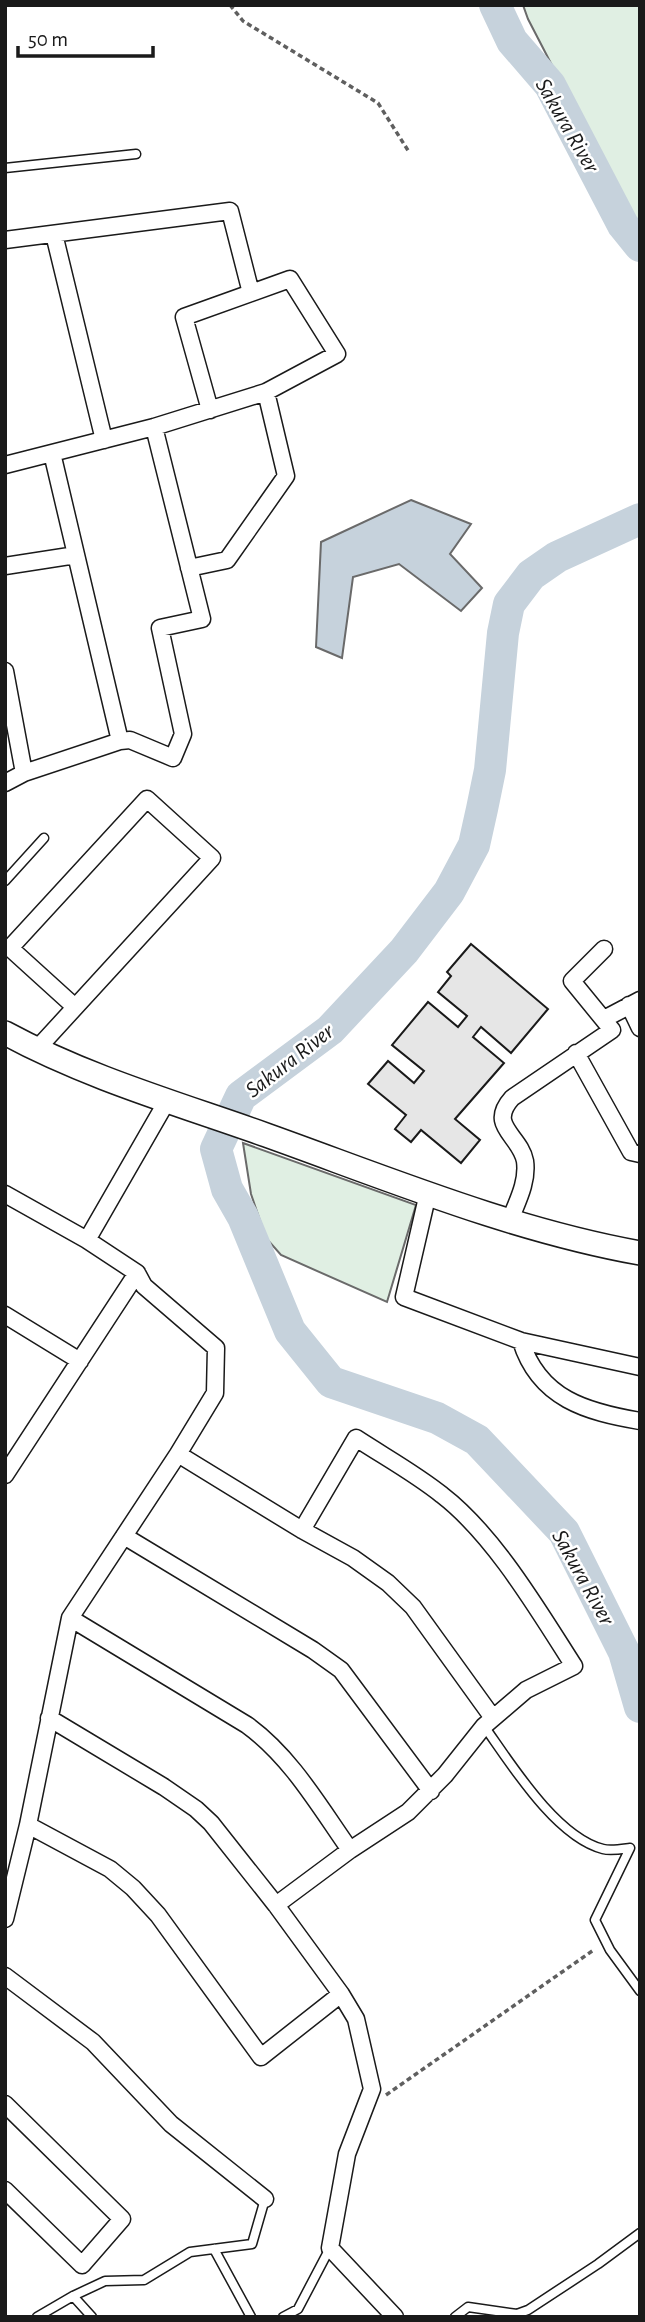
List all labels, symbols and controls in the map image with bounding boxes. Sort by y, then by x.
scale bar [18,14,152,58]
text: 50 m [28,29,68,50]
water label: Sakura River [531,75,603,177]
water label: Sakura River [242,1020,339,1102]
water label: Sakura River [547,1526,618,1630]

